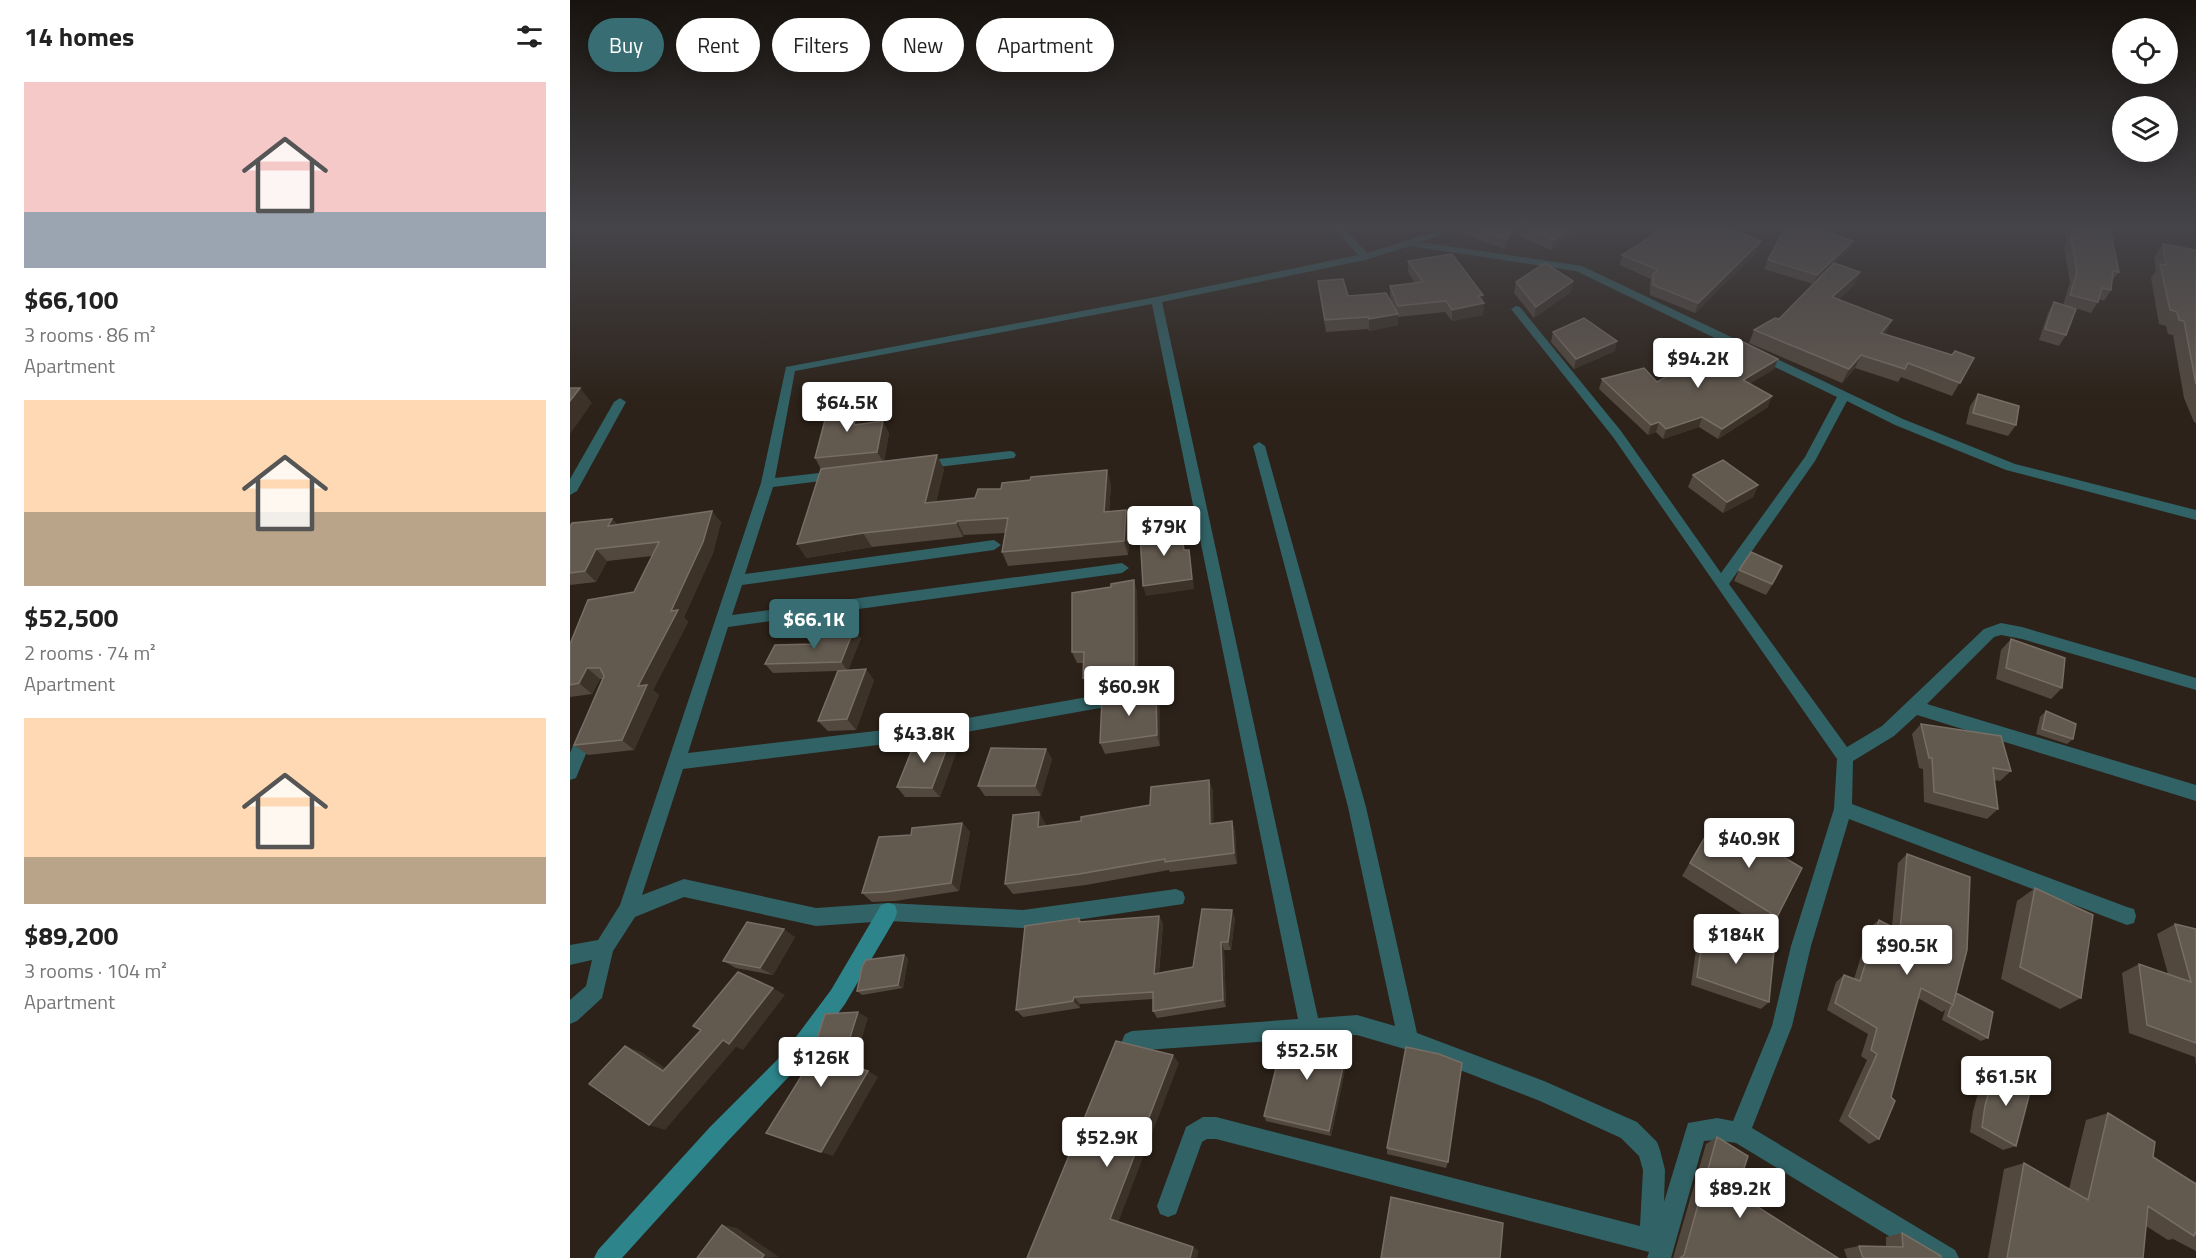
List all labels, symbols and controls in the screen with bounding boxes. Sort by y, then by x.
text: 14 homes [24,17,134,56]
chip: Buy [588,18,664,72]
chip: Rent [676,18,760,72]
chip: Filters [772,18,870,72]
chip: New [882,18,964,72]
chip: Apartment [976,18,1114,72]
map controls [2112,18,2178,162]
button: locate [2112,18,2178,84]
icon: filters [513,20,546,53]
button: layers [2112,96,2178,162]
icon: home [231,121,339,229]
text: $66,100 [24,280,118,319]
text: 3 rooms · 86 m² [24,319,156,350]
pin: $94.2K [1649,338,1747,389]
text: $94.2K [1667,342,1729,373]
text: Apartment [24,350,115,381]
pin: $64.5K [798,382,896,433]
text: $64.5K [816,386,878,417]
icon: home [231,439,339,547]
pin: $79K [1128,506,1200,557]
text: $79K [1141,510,1187,541]
text: $52,500 [24,598,118,637]
pin: $66.1K [765,599,863,650]
text: $66.1K [783,603,845,634]
text: 2 rooms · 74 m² [24,637,156,668]
pin: $60.9K [1080,666,1178,717]
text: Apartment [24,668,115,699]
text: $60.9K [1098,670,1160,701]
pin: $43.8K [875,713,973,764]
text: $43.8K [893,717,955,748]
icon: home [231,757,339,865]
pin: $40.9K [1700,818,1798,869]
text: $40.9K [1718,822,1780,853]
pin: $184K [1694,914,1778,965]
text: $89,200 [24,916,118,955]
text: $184K [1708,918,1764,949]
pin: $90.5K [1858,925,1956,976]
text: $90.5K [1876,929,1938,960]
text: 3 rooms · 104 m² [24,955,167,986]
text: Apartment [24,986,115,1017]
pin: $52.5K [1258,1030,1356,1081]
text: $52.5K [1276,1034,1338,1065]
pin: $126K [779,1037,863,1088]
text: $126K [793,1041,849,1072]
pin: $61.5K [1957,1056,2055,1107]
text: $61.5K [1975,1060,2037,1091]
pin: $52.9K [1058,1117,1156,1168]
text: $52.9K [1076,1121,1138,1152]
pin: $89.2K [1691,1168,1789,1219]
text: $89.2K [1709,1172,1771,1203]

